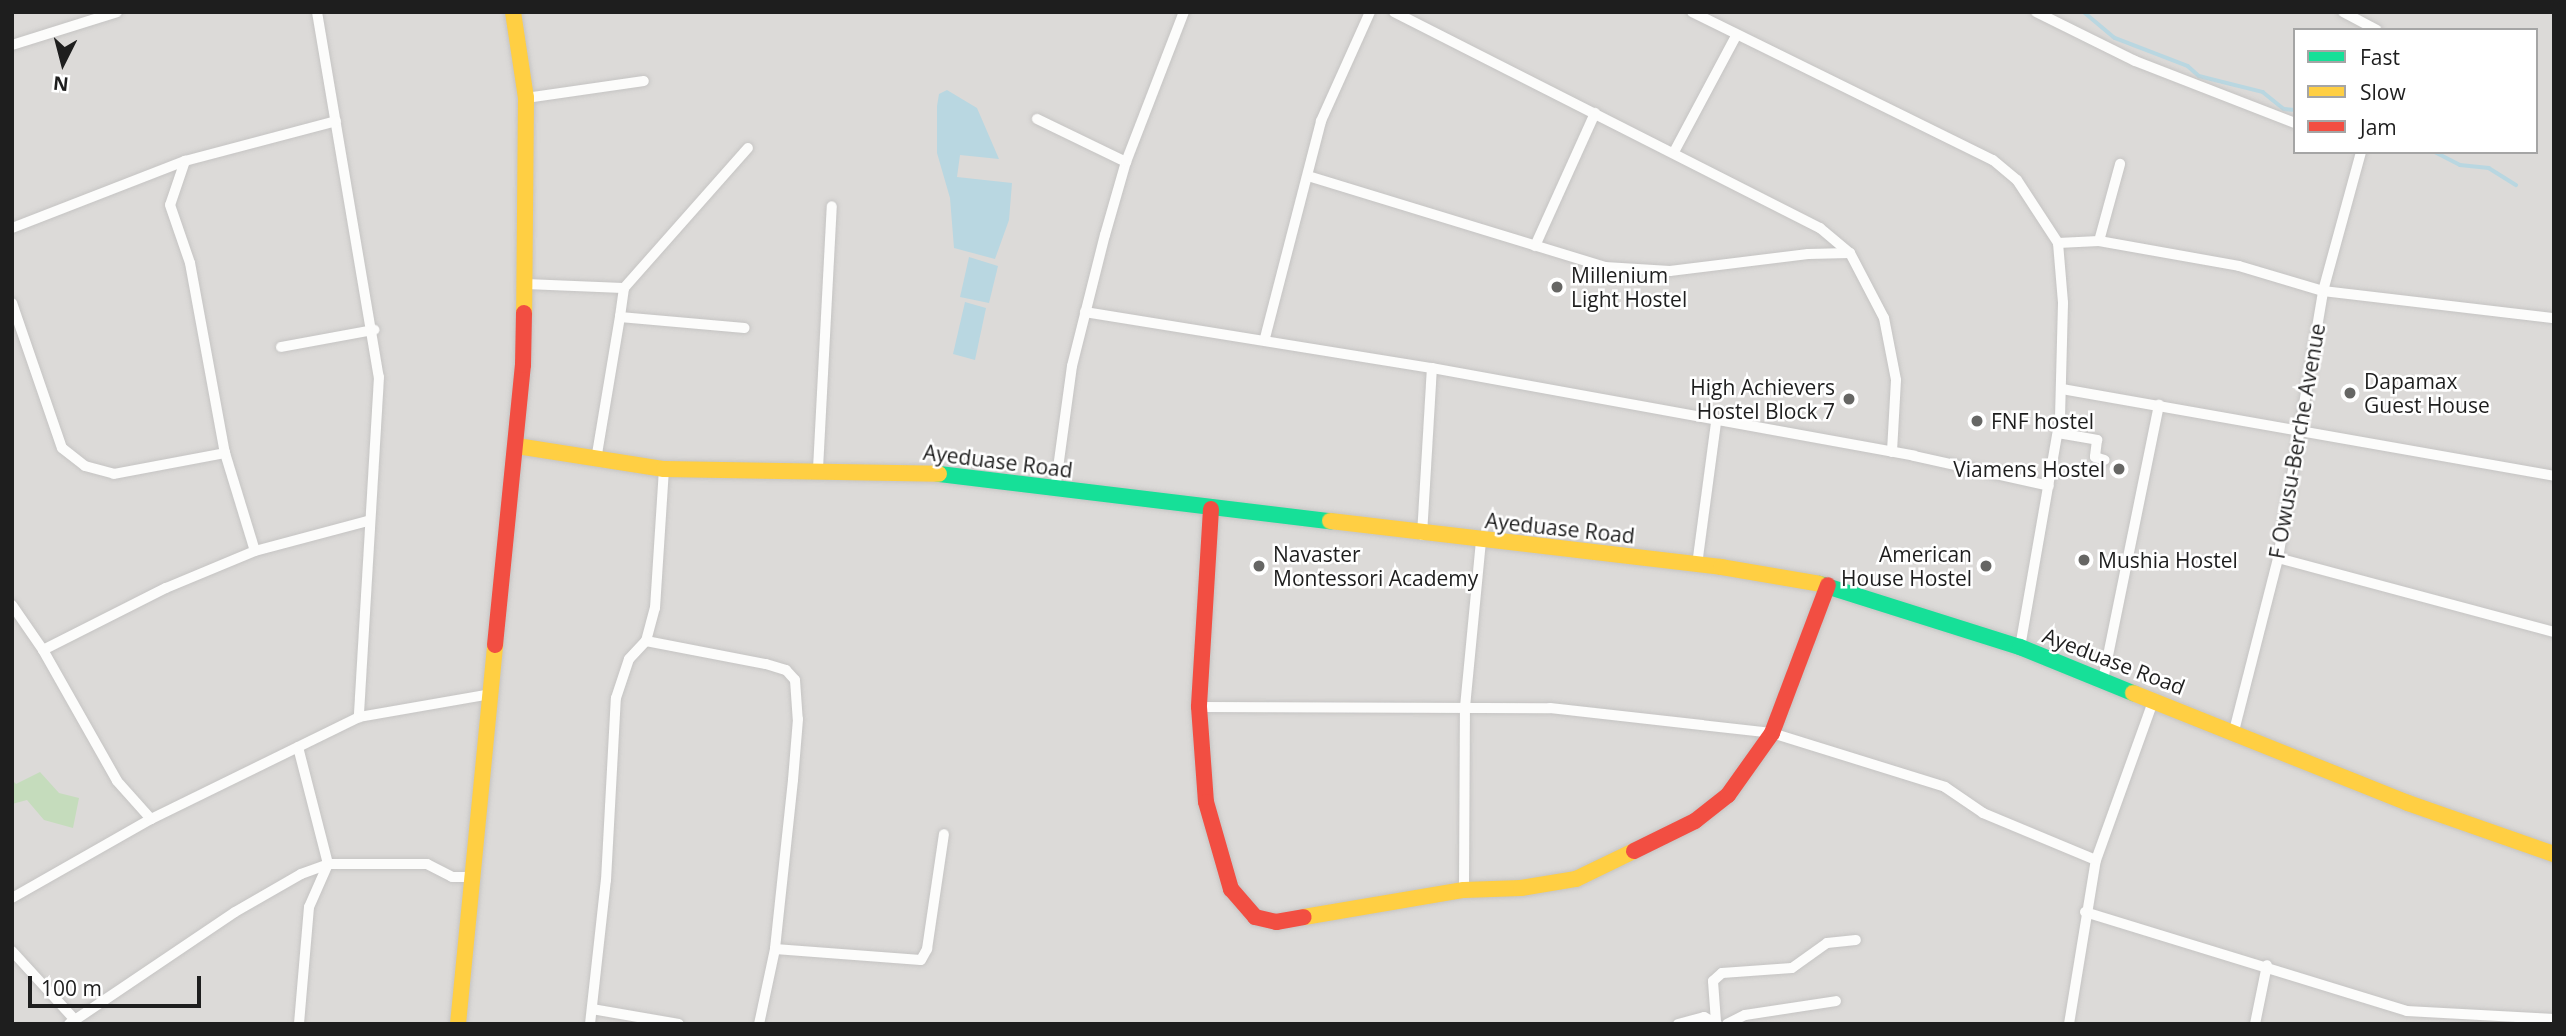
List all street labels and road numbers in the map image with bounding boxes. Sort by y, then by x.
street label: F Owusu-Berche Avenue [2264,321,2330,561]
street label: Ayeduase Road [922,439,1074,483]
street label: Ayeduase Road [1484,508,1636,548]
street label: Ayeduase Road [2039,622,2189,700]

